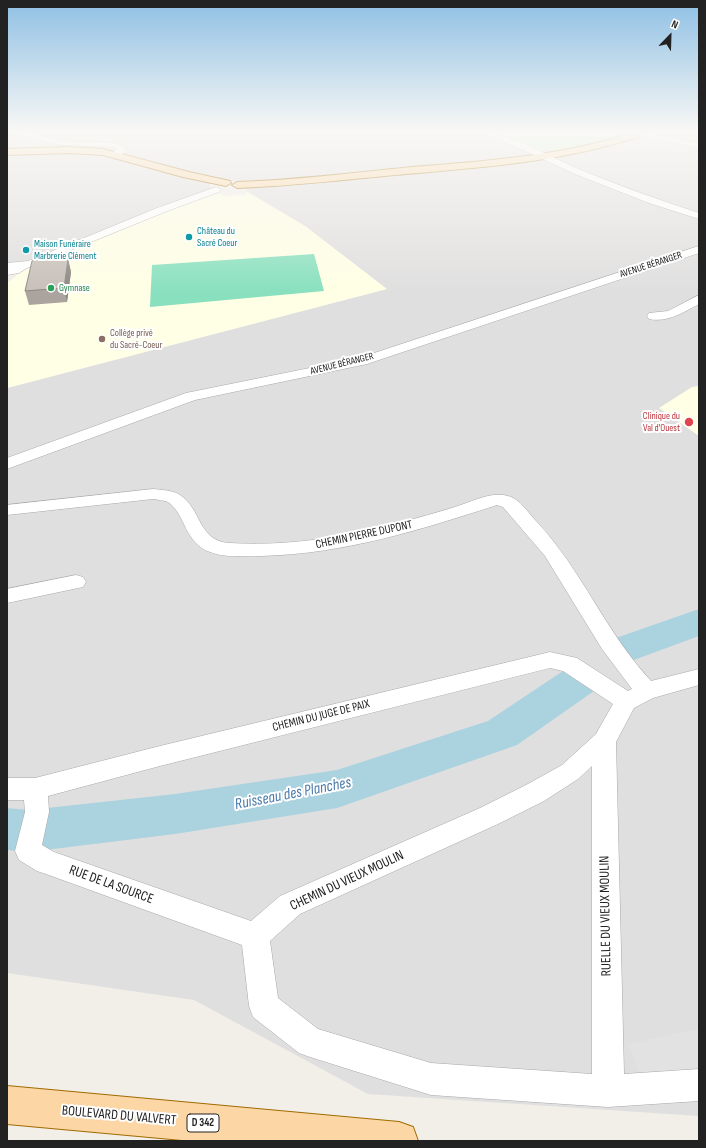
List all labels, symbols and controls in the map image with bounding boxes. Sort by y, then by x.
north arrow [650,16,690,56]
text: N [670,17,680,32]
place label: Château du Sacré Coeur [197,225,237,248]
marker: Château du Sacré Coeur [184,232,194,242]
place label: Maison Funéraire Marbrerie Clément [34,238,96,262]
marker: Maison Funéraire Marbrerie Clément [21,245,31,255]
street label: AVENUE BÉRANGER [618,249,684,281]
place label: Gymnase [59,282,90,294]
marker: Gymnase [46,283,56,293]
place label: Collège privé du Sacré-Coeur [110,327,162,350]
marker: Collège privé du Sacré-Coeur [97,334,107,344]
street label: AVENUE BÉRANGER [309,350,375,378]
place label: Clinique du Val d'Ouest [643,410,680,434]
marker: Clinique du Val d'Ouest [683,416,695,428]
street label: CHEMIN PIERRE DUPONT [314,518,414,552]
street label: CHEMIN DU JUGE DE PAIX [271,697,371,735]
water label: Ruisseau des Planches [233,773,353,815]
street label: CHEMIN DU VIEUX MOULIN [287,847,407,915]
street label: RUELLE DU VIEUX MOULIN [597,855,615,977]
street label: RUE DE LA SOURCE [67,862,155,908]
street label: BOULEVARD DU VALVERT [61,1103,177,1129]
road number: D 342 [187,1114,219,1132]

